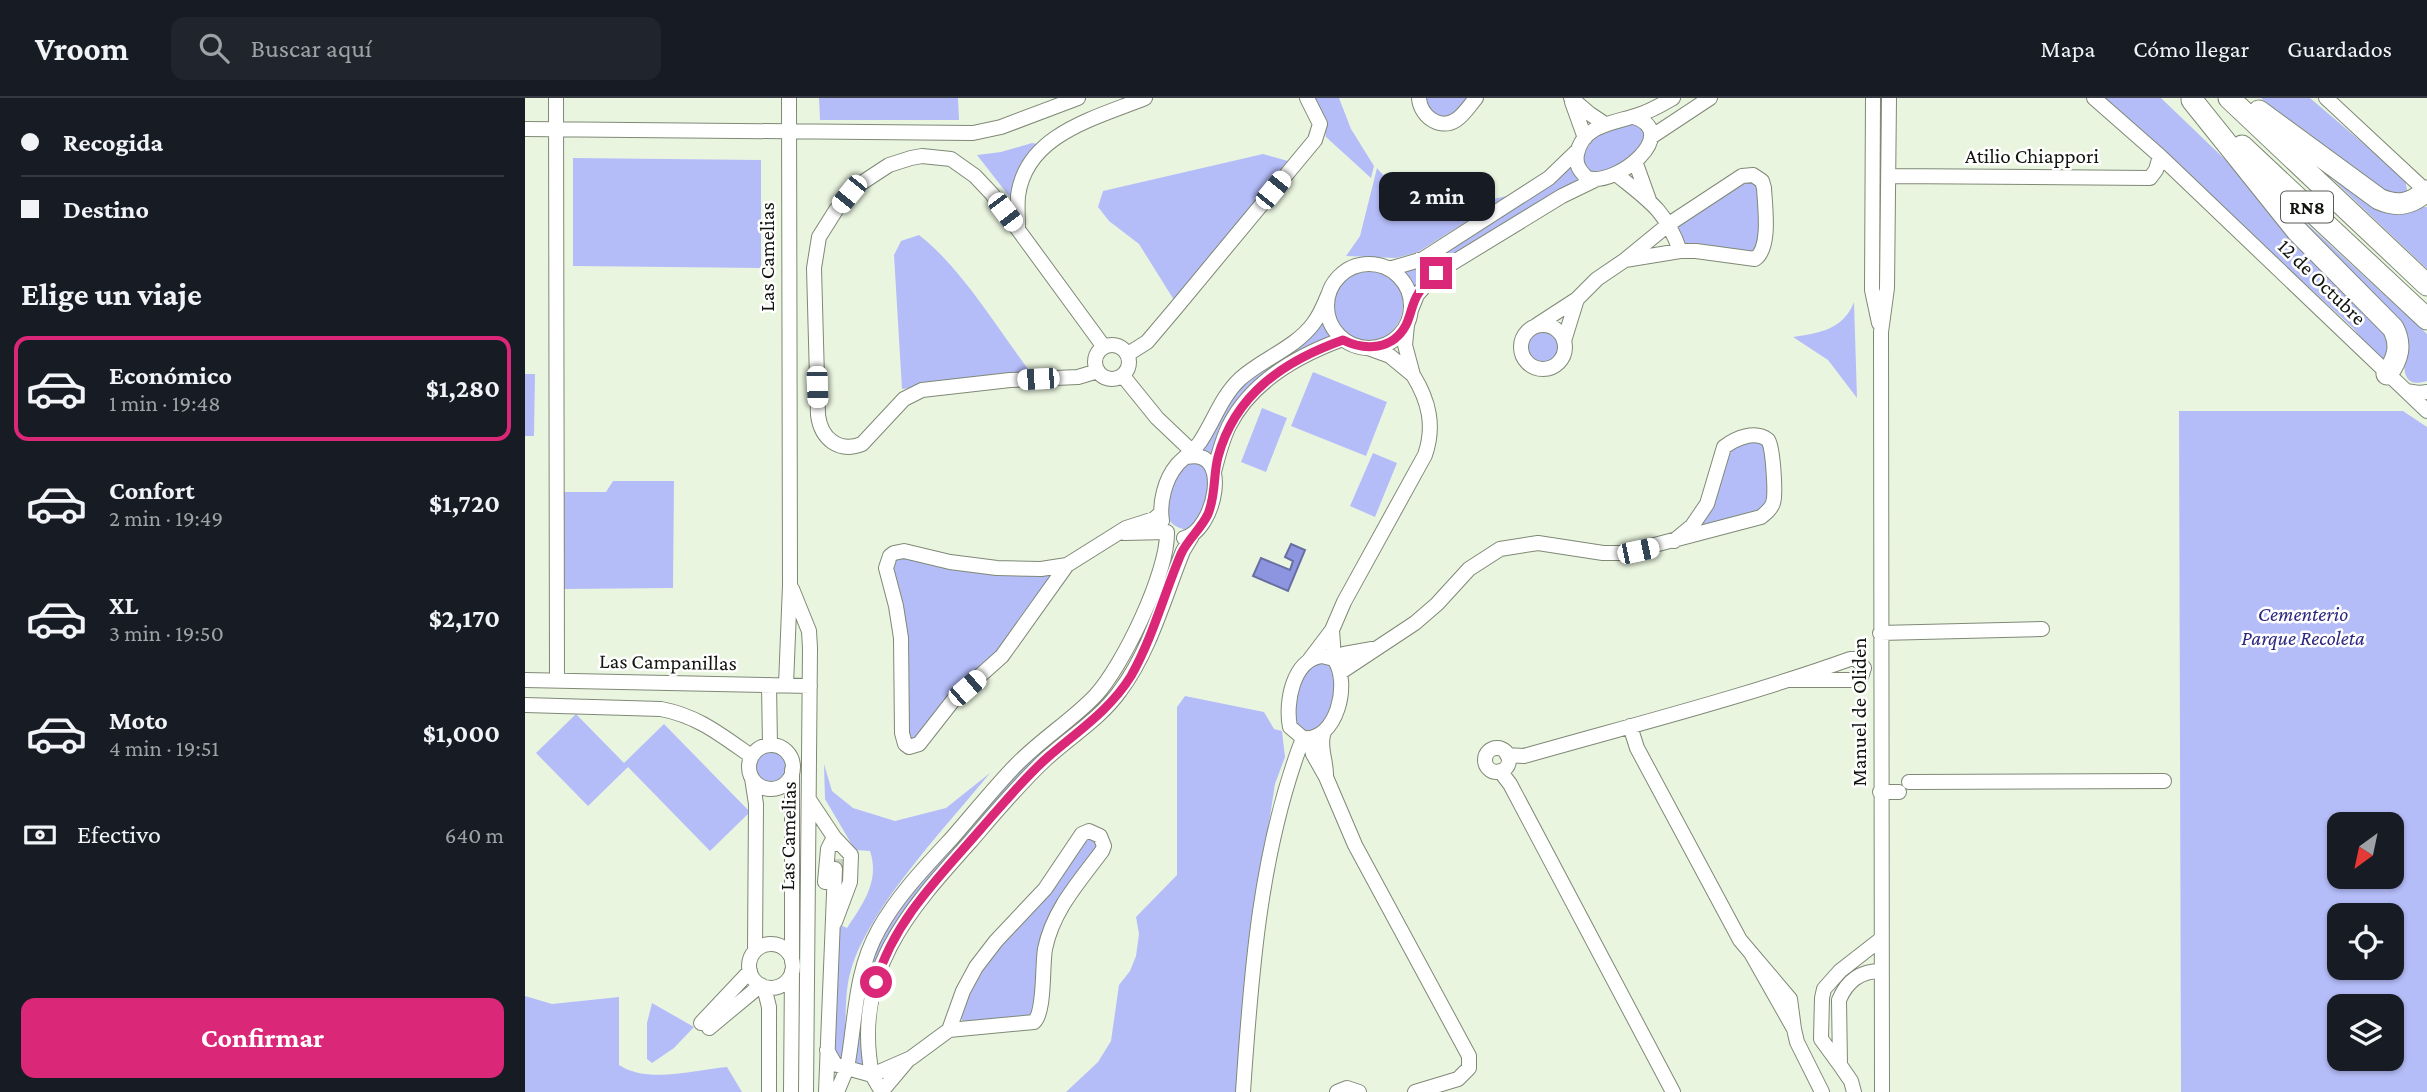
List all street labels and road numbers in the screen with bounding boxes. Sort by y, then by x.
street label: Atilio Chiappori [1965,144,2099,168]
road number: RN8 [2281,192,2333,222]
street label: Las Camelias [755,202,779,312]
street label: 12 de Octubre [2273,234,2371,330]
street label: Manuel de Oliden [1847,637,1871,787]
street label: Las Campanillas [599,649,737,675]
street label: Las Camelias [775,781,801,891]

